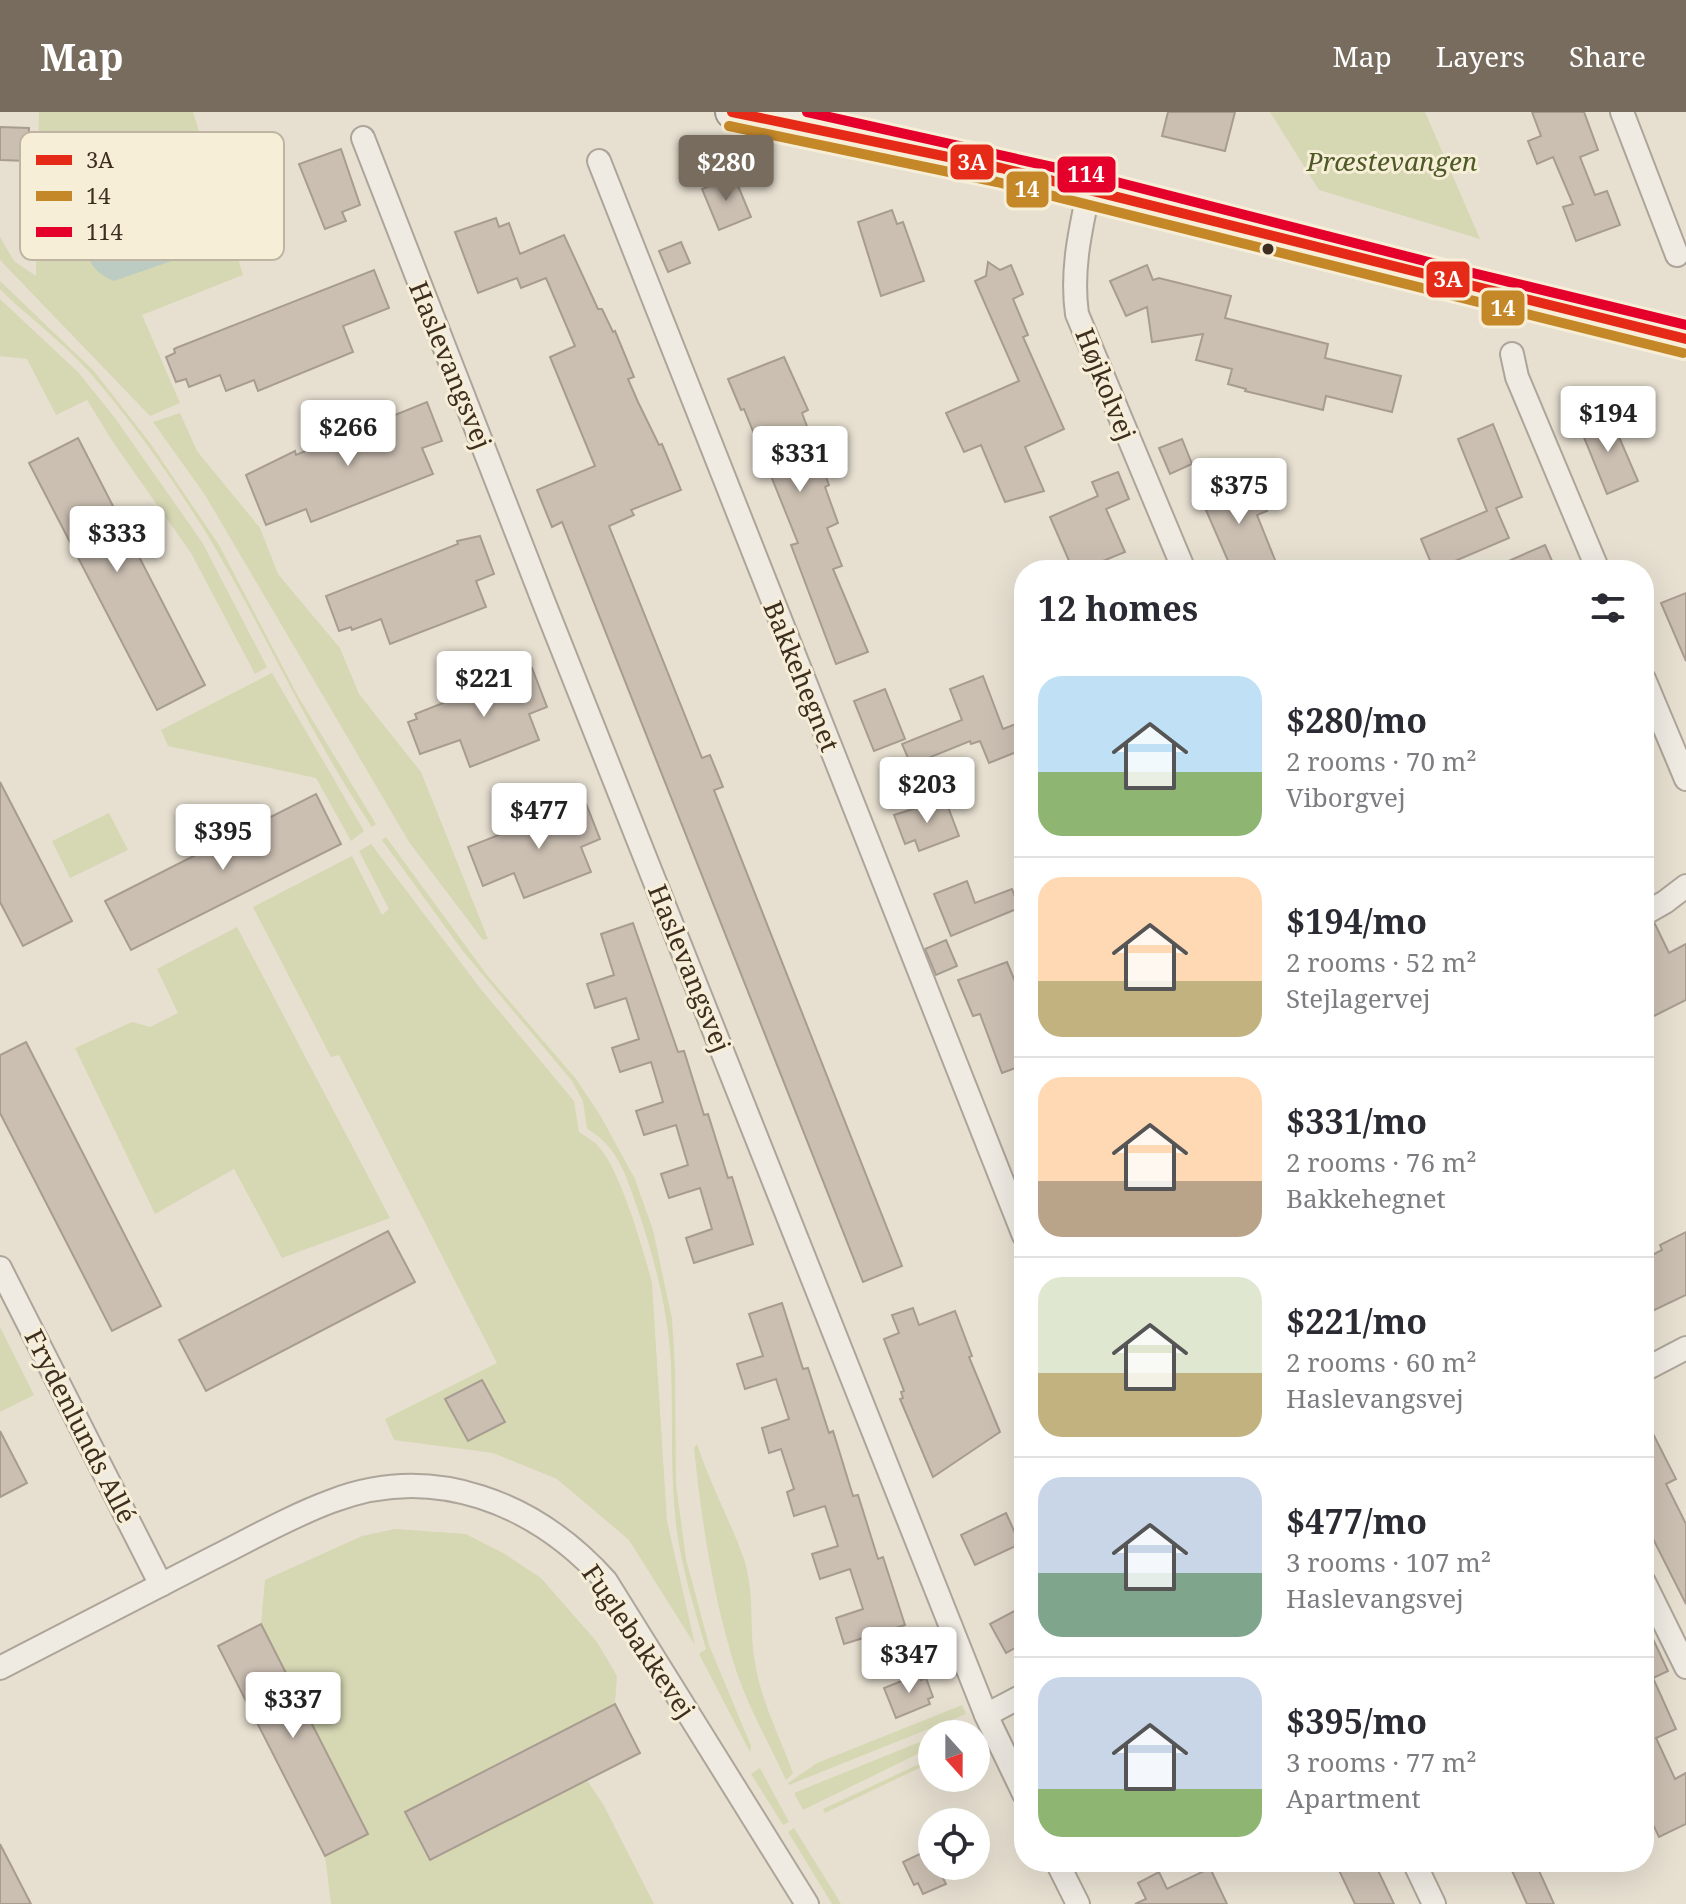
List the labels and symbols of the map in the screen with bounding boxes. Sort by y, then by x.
legend [20,132,284,260]
pin: $280 [679,135,773,203]
line badge: 3A [949,143,995,181]
park label: Præstevangen [1306,143,1478,179]
text: 3A [86,144,114,174]
text: 3A [958,146,987,176]
line badge: 114 [1056,155,1117,194]
text: 114 [1067,158,1105,188]
line badge: 14 [1005,170,1050,209]
text: 14 [1015,173,1039,203]
text: 14 [86,180,111,210]
text: 114 [86,216,123,246]
unlabelled marker [1260,241,1276,257]
line badge: 3A [1425,260,1471,299]
text: 3A [1434,263,1463,293]
street label: Haslevangsvej [401,276,501,454]
line badge: 14 [1480,289,1526,327]
text: 14 [1491,292,1515,322]
street label: Højkolvej [1067,323,1145,445]
pin: $194 [1561,386,1655,454]
pin: $266 [301,400,395,468]
pin: $331 [753,426,847,494]
pin: $375 [1192,458,1286,526]
pin: $333 [70,506,164,574]
street label: Bakkehegnet [755,595,849,757]
pin: $221 [437,651,531,719]
pin: $203 [880,757,974,825]
pin: $477 [492,783,586,851]
pin: $395 [176,804,270,872]
street label: Haslevangsvej [640,879,740,1057]
street label: Frydenlunds Allé [17,1323,145,1529]
street label: Fuglebakkevej [574,1557,704,1725]
pin: $347 [862,1627,956,1695]
pin: $337 [246,1672,340,1740]
north arrow [918,1720,990,1792]

